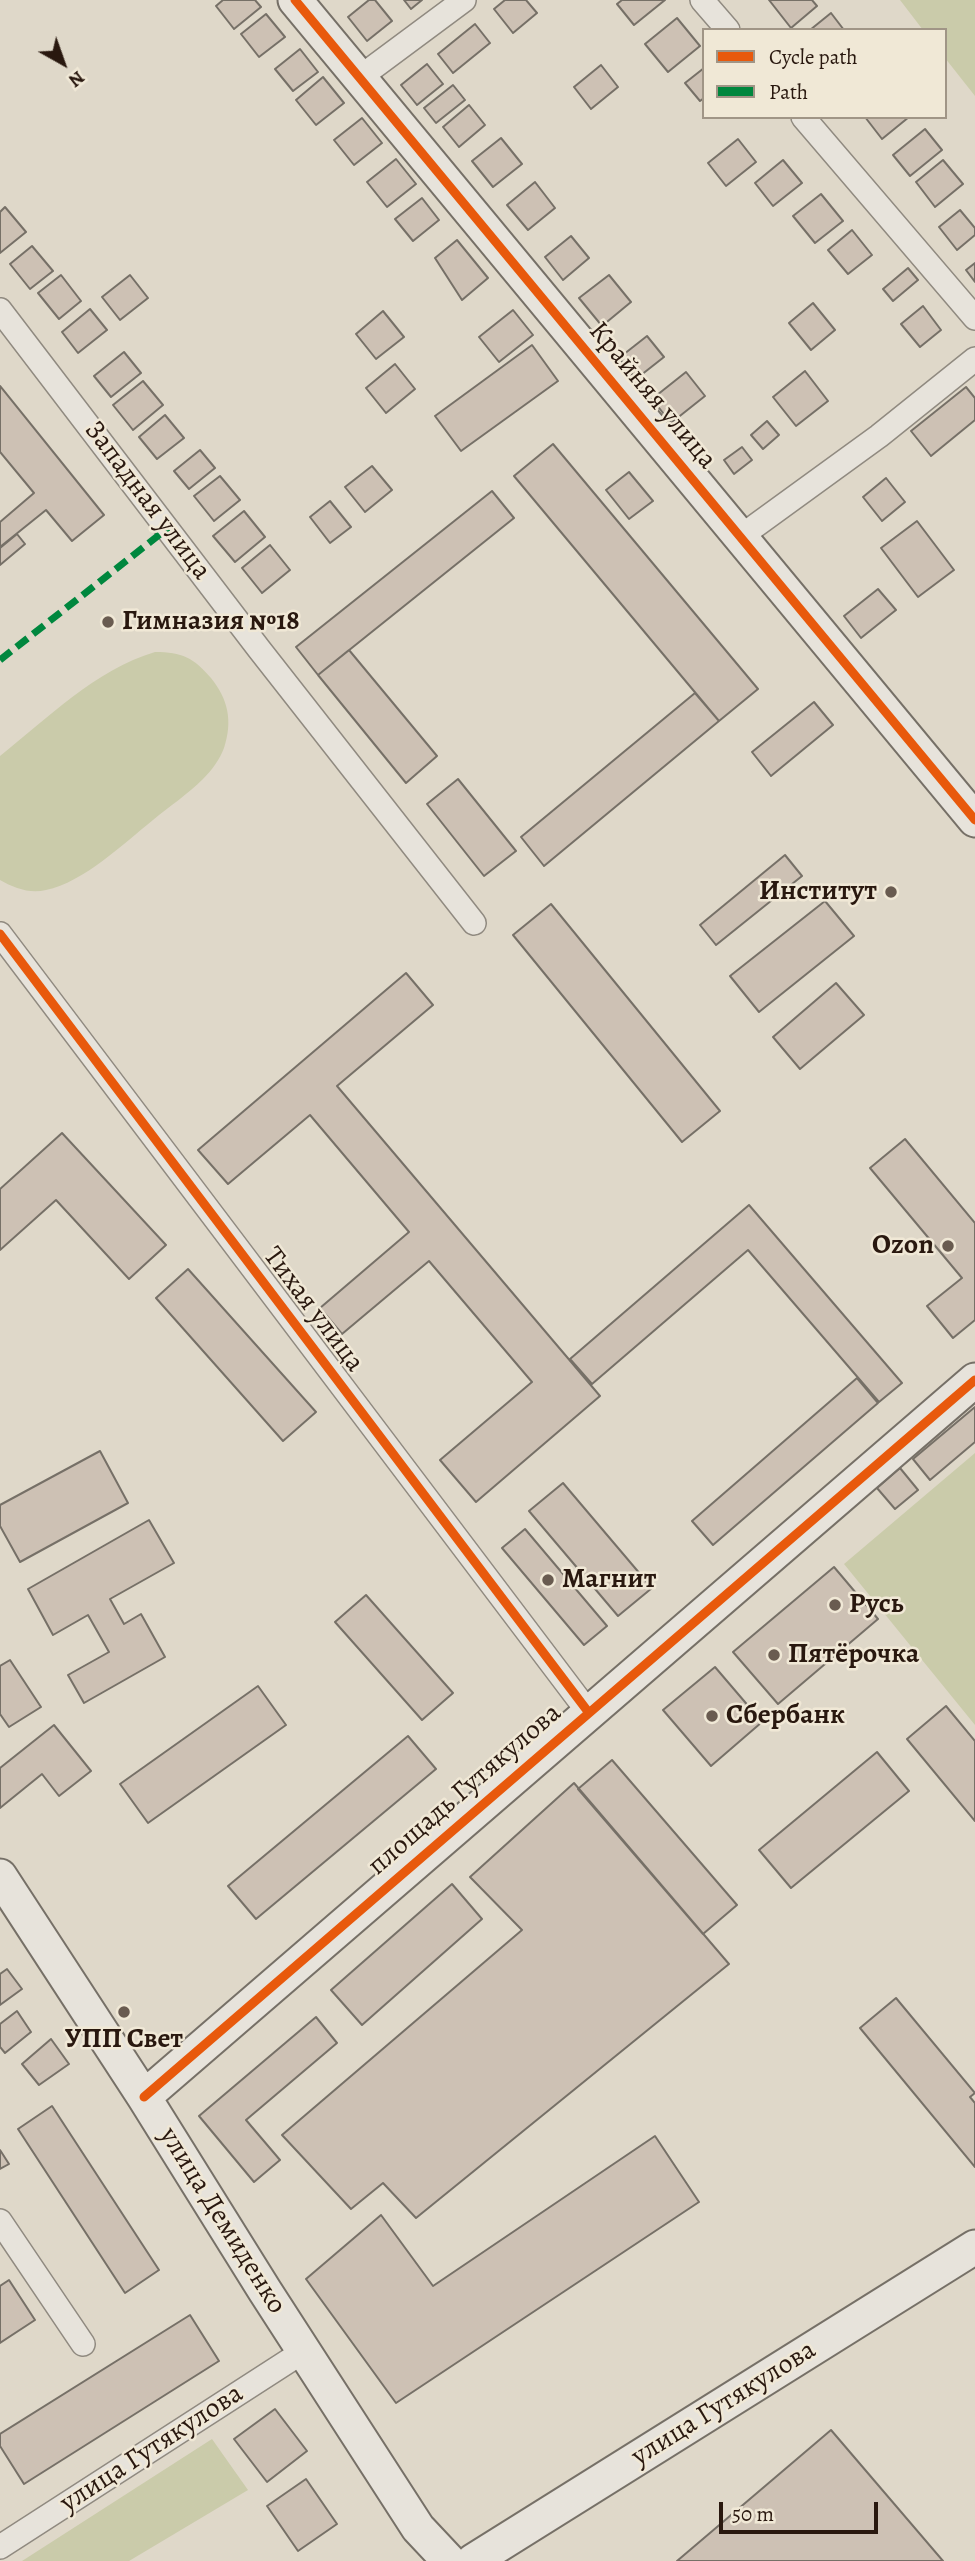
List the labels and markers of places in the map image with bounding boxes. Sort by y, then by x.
place label: Гимназия №18 [122,605,300,639]
marker: Гимназия №18 [100,614,116,630]
place label: Институт [759,875,877,909]
marker: Институт [883,884,899,900]
place label: Ozon [872,1229,934,1263]
marker: Ozon [940,1238,956,1254]
place label: Магнит [562,1563,657,1597]
marker: Магнит [540,1572,556,1588]
place label: Русь [849,1588,904,1622]
marker: Русь [827,1597,843,1613]
place label: Пятёрочка [788,1638,919,1672]
marker: Пятёрочка [766,1647,782,1663]
place label: Сбербанк [726,1699,845,1733]
marker: Сбербанк [704,1708,720,1724]
marker: УПП Свет [116,2004,132,2020]
place label: УПП Свет [65,2023,183,2057]

